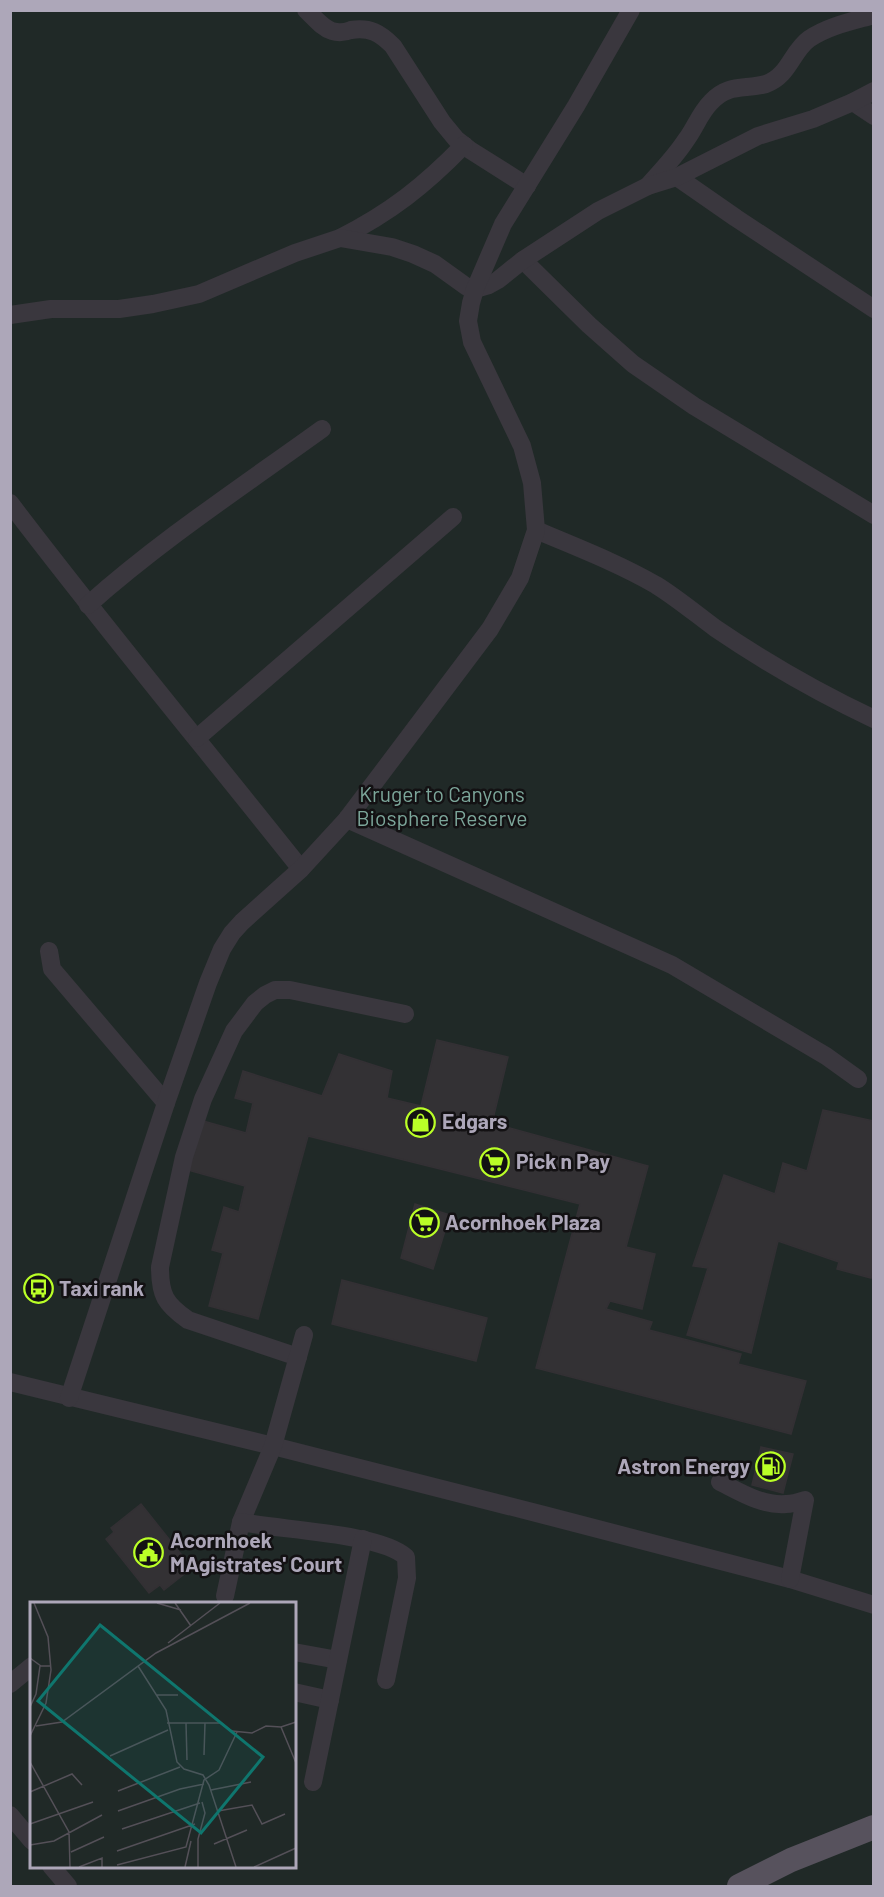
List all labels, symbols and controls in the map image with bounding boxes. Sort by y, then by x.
park label: Kruger to Canyons Biosphere Reserve [356,781,528,830]
shop icon: Edgars [405,1106,437,1138]
place label: Edgars [442,1108,507,1133]
supermarket icon: Pick n Pay [479,1146,511,1178]
place label: Pick n Pay [516,1148,610,1173]
supermarket icon: Acornhoek Plaza [408,1207,440,1239]
place label: Acornhoek Plaza [445,1209,601,1234]
bus stop icon: Taxi rank [22,1273,54,1305]
place label: Taxi rank [59,1275,144,1300]
fuel station icon: Astron Energy [755,1451,787,1483]
place label: Astron Energy [617,1453,750,1478]
place label: Acornhoek MAgistrates' Court [170,1527,342,1576]
public building icon: Acornhoek MAgistrates' Court [133,1537,165,1569]
inset map [30,1602,296,1867]

